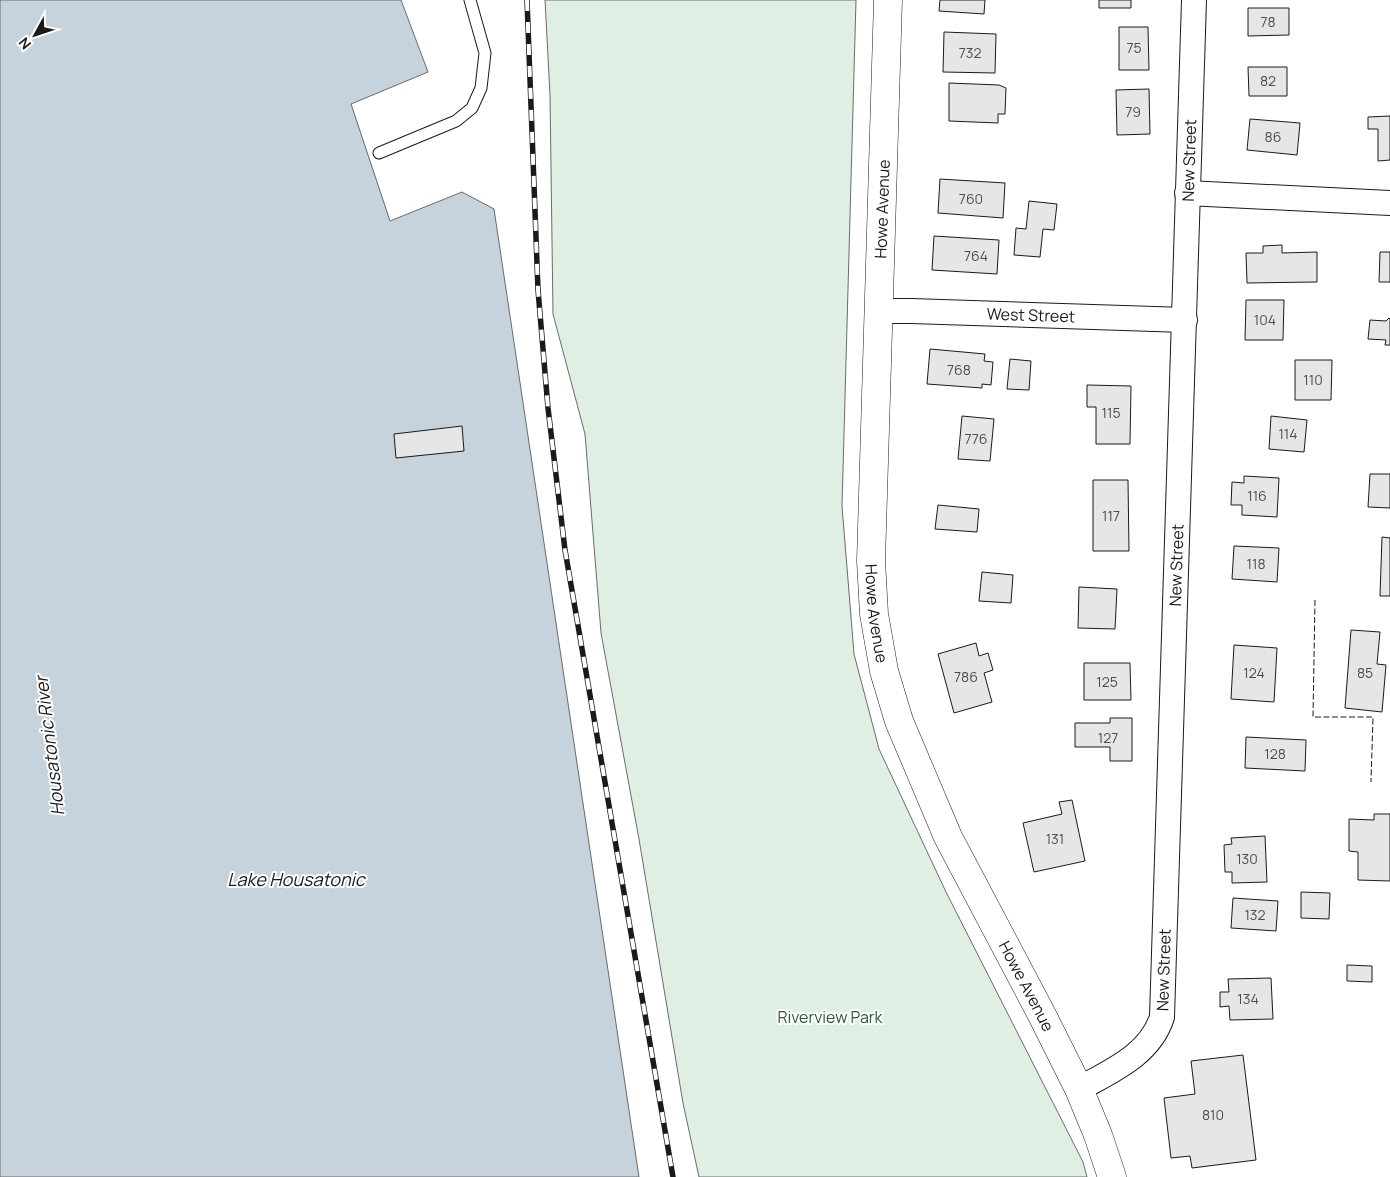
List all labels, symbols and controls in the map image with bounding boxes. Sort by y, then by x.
north arrow [10,10,60,60]
house number: 78 [1260,12,1276,31]
text: N [14,34,35,54]
house number: 75 [1126,38,1142,57]
house number: 732 [959,43,981,62]
house number: 82 [1260,71,1276,90]
house number: 79 [1125,102,1141,121]
street label: New Street [1177,119,1201,202]
house number: 86 [1265,127,1281,146]
street label: Howe Avenue [869,159,895,259]
house number: 760 [959,189,983,208]
house number: 764 [964,246,988,265]
street label: West Street [986,302,1075,327]
house number: 104 [1254,310,1276,329]
house number: 768 [947,360,971,379]
house number: 110 [1303,370,1323,389]
house number: 115 [1101,403,1121,422]
house number: 114 [1278,424,1298,443]
house number: 776 [964,429,988,448]
house number: 116 [1247,486,1267,505]
house number: 117 [1102,506,1120,525]
street label: New Street [1164,523,1189,607]
house number: 118 [1246,554,1266,573]
street label: Howe Avenue [860,563,893,665]
house number: 124 [1243,663,1265,682]
house number: 85 [1357,663,1373,682]
house number: 786 [954,667,978,686]
water label: Housatonic River [28,672,69,817]
house number: 125 [1096,672,1118,691]
house number: 127 [1098,728,1118,747]
house number: 128 [1264,744,1286,763]
house number: 131 [1046,829,1064,848]
house number: 130 [1236,849,1258,868]
water label: Lake Housatonic [227,867,367,891]
house number: 132 [1244,905,1266,924]
street label: New Street [1151,928,1176,1011]
street label: Howe Avenue [994,937,1059,1035]
house number: 134 [1237,989,1259,1008]
park label: Riverview Park [777,1006,884,1028]
house number: 810 [1202,1105,1224,1124]

